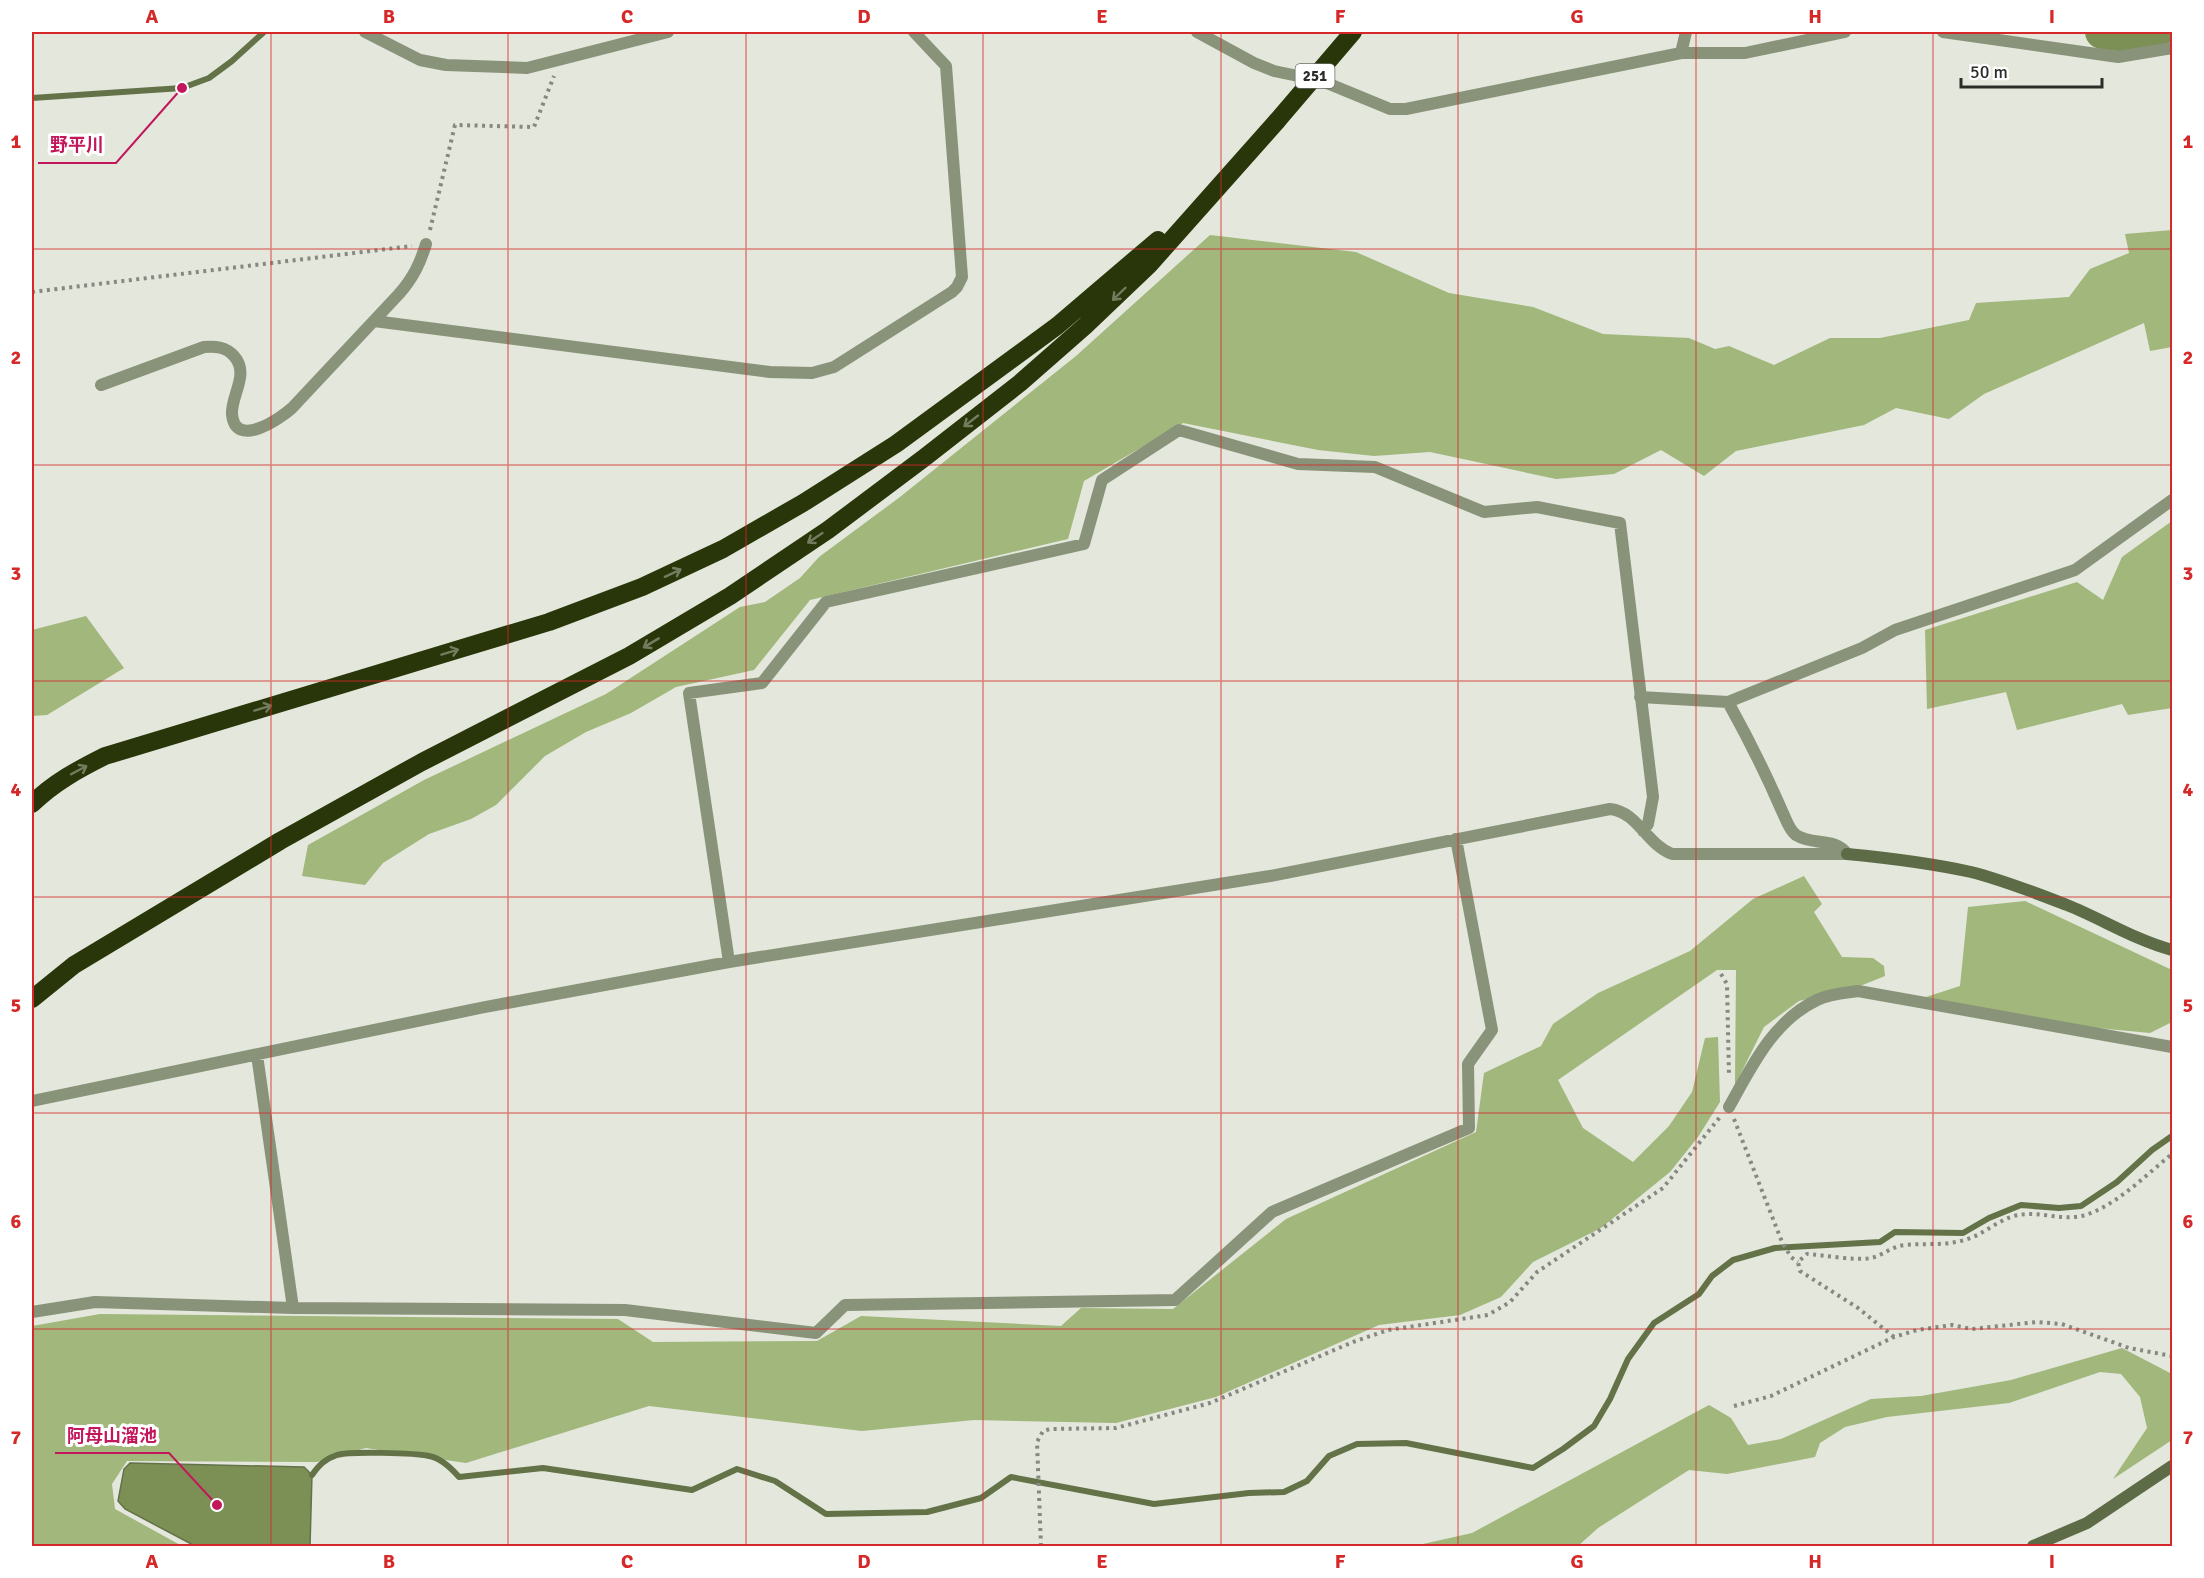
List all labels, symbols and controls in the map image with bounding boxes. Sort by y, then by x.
text: A [146,4,159,29]
text: B [383,4,395,29]
text: C [621,4,633,29]
text: D [857,4,871,29]
text: E [1096,4,1108,29]
text: F [1335,4,1346,29]
text: G [1570,4,1584,29]
text: H [1808,4,1822,29]
text: I [2049,4,2055,29]
scale bar [1961,51,2102,89]
text: 50 m [1970,61,2008,83]
road number: 251 [1296,64,1334,88]
callout: 野平川 [38,127,116,163]
text: 1 [11,129,22,154]
text: 1 [2183,129,2194,154]
text: 野平川 [50,134,104,156]
one-way arrow [1111,287,1126,301]
text: 2 [11,345,21,370]
text: 2 [2183,345,2193,370]
one-way arrow [963,415,979,428]
one-way arrow [807,532,824,544]
text: 3 [11,561,21,586]
text: 3 [2183,561,2193,586]
one-way arrow [664,566,682,578]
one-way arrow [643,637,660,649]
one-way arrow [440,645,459,656]
one-way arrow [253,702,272,713]
one-way arrow [70,764,87,776]
text: 4 [11,777,22,802]
text: 4 [2183,777,2194,802]
text: 5 [11,993,21,1018]
text: 5 [2183,993,2193,1018]
text: 6 [11,1209,22,1234]
text: 6 [2183,1209,2194,1234]
callout: 阿母山溜池 [55,1417,169,1453]
text: 7 [11,1425,22,1450]
text: 阿母山溜池 [67,1425,157,1447]
text: 7 [2183,1425,2194,1450]
text: A [146,1549,159,1574]
text: B [383,1549,395,1574]
text: C [621,1549,633,1574]
text: D [857,1549,871,1574]
text: E [1096,1549,1108,1574]
text: F [1335,1549,1346,1574]
text: G [1570,1549,1584,1574]
text: H [1808,1549,1822,1574]
text: I [2049,1549,2055,1574]

